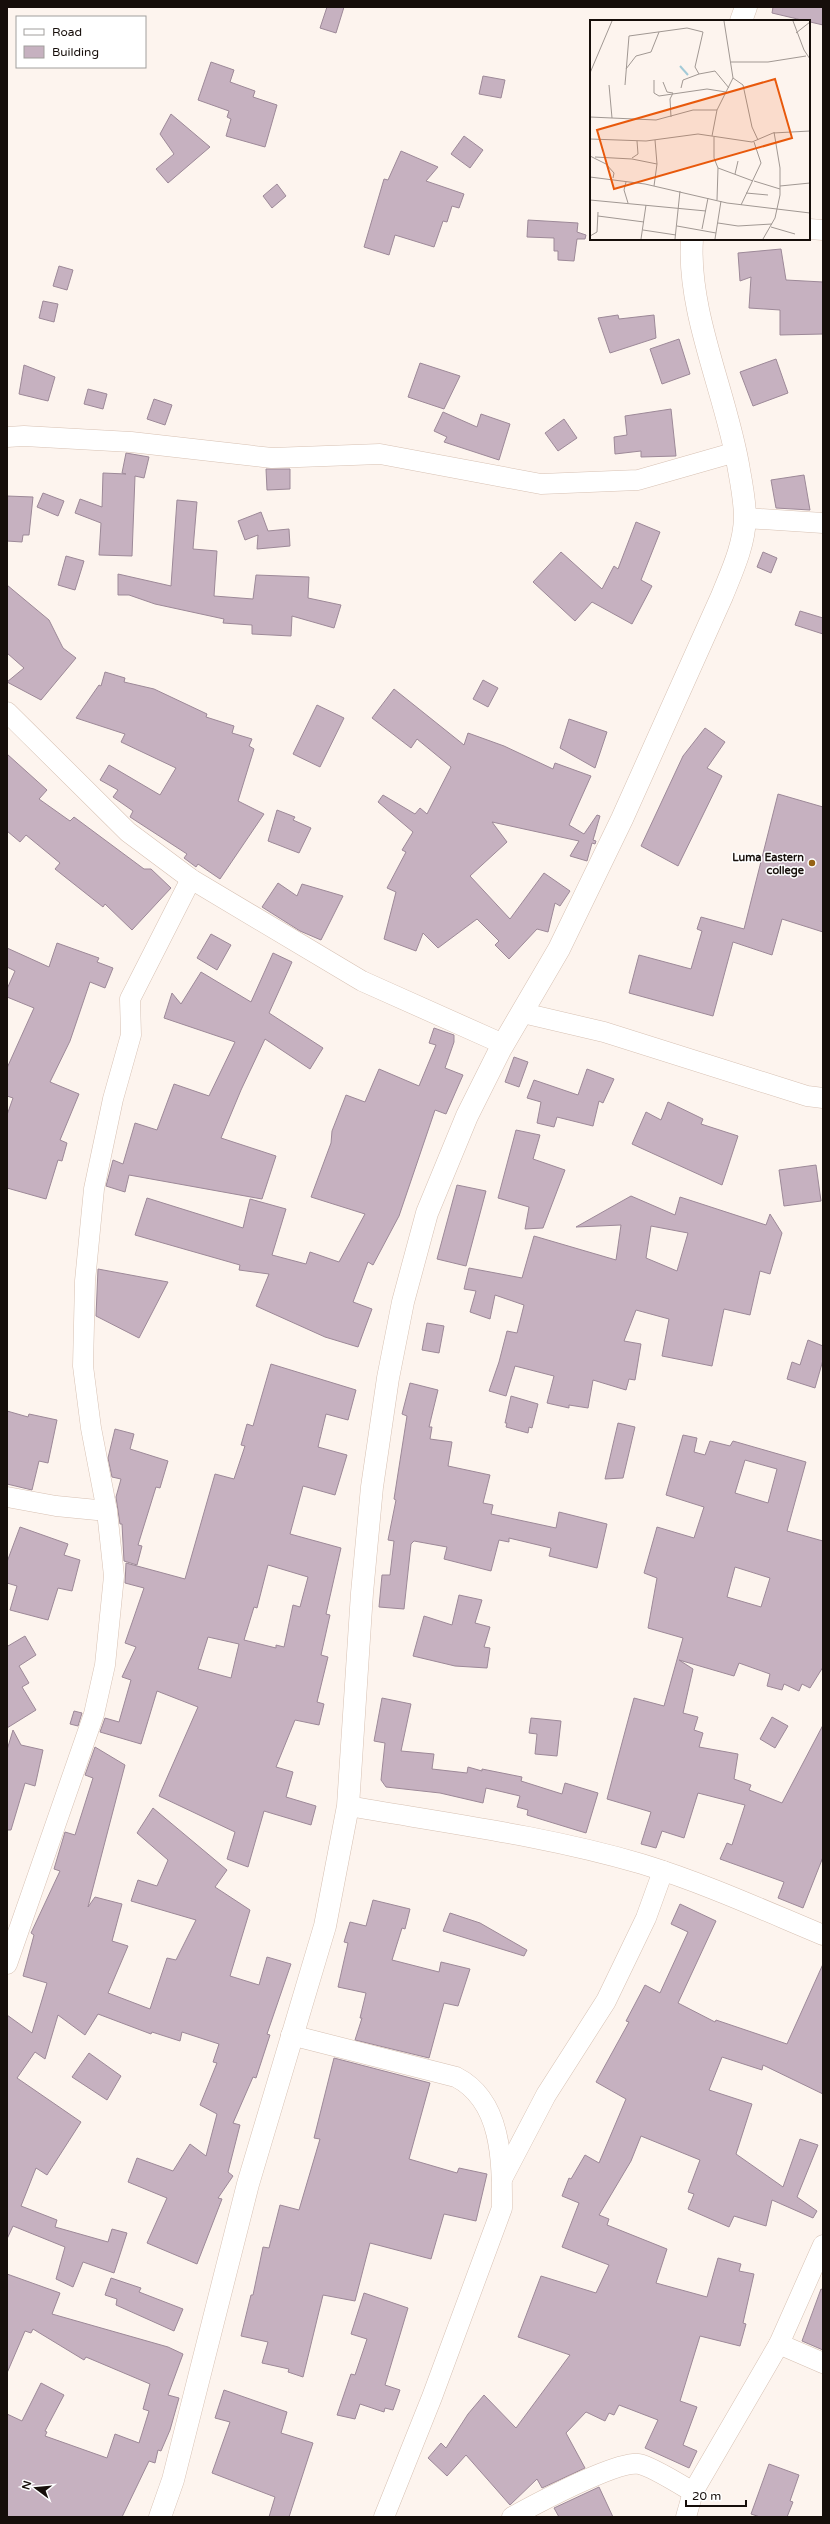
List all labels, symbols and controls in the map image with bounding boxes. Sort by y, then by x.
legend [16,16,146,68]
inset map [590,20,810,240]
text: Road [52,25,82,39]
text: Building [52,45,99,59]
place label: Luma Eastern college [732,851,805,878]
marker: Luma Eastern college [807,858,817,868]
north arrow [16,2468,56,2508]
text: N [19,2479,34,2491]
scale bar [686,2482,746,2508]
text: 20 m [692,2489,721,2503]

